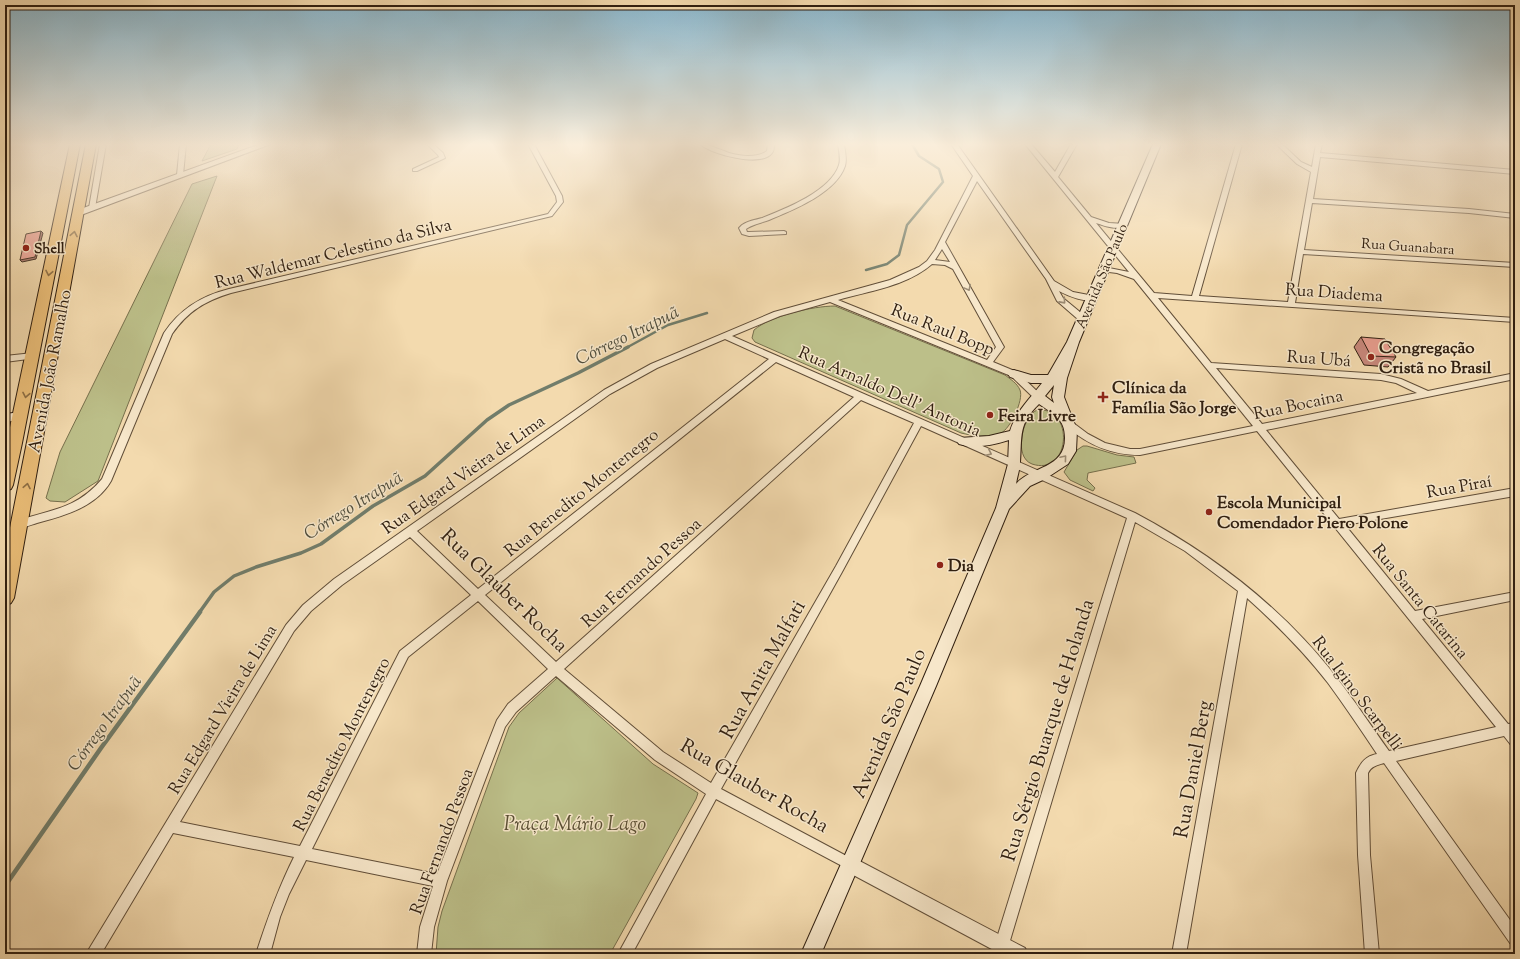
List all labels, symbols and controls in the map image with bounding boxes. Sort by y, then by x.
street label: Rua Waldemar Celestino da Silva [213,214,455,296]
street label: Avenida São Paulo [1072,221,1134,332]
one-way arrow [70,231,78,237]
street label: Rua Guanabara [1361,235,1456,261]
place label: Shell [34,240,65,260]
marker: Shell [21,243,31,253]
one-way arrow [45,270,53,276]
street label: Rua Diadema [1284,279,1384,309]
one-way arrow [963,284,971,292]
street label: Avenida João Ramalho [23,288,79,455]
one-way arrow [1058,296,1066,304]
street label: Rua Raul Bopp [887,299,997,362]
water label: Córrego Itrapuã [572,300,684,373]
place label: Congregação Cristã no Brasil [1379,337,1492,381]
street label: Rua Arnaldo Dell' Antonia [794,342,985,444]
street label: Rua Ubá [1286,346,1352,374]
marker: Congregação Cristã no Brasil [1366,352,1376,362]
place label: Clínica da Família São Jorge [1112,377,1236,421]
street label: Rua Bocaina [1251,385,1346,427]
marker: Clínica da Família São Jorge [1097,391,1109,403]
one-way arrow [22,392,30,398]
place label: Feira Livre [998,405,1076,429]
street label: Rua Edgard Vieira de Lima [378,410,551,541]
marker: Feira Livre [985,410,995,420]
street label: Rua Benedito Montenegro [500,424,665,563]
one-way arrow [985,448,992,456]
one-way arrow [1060,456,1067,463]
water label: Córrego Itrapuã [299,466,409,548]
street label: Rua Piraí [1425,470,1494,506]
one-way arrow [22,483,30,489]
place label: Escola Municipal Comendador Piero Polone [1217,492,1408,536]
marker: Escola Municipal Comendador Piero Polone [1204,507,1214,517]
street label: Rua Fernando Pessoa [577,513,708,634]
street label: Rua Glauber Rocha [433,523,574,660]
street label: Rua Santa Catarina [1366,540,1473,665]
place label: Dia [948,555,974,579]
marker: Dia [935,560,945,570]
street label: Rua Anita Malfati [714,595,814,745]
street label: Rua Sérgio Buarque de Holanda [996,596,1103,865]
street label: Rua Edgard Vieira de Lima [163,621,284,799]
street label: Rua Igino Scarpelli [1305,632,1408,757]
street label: Avenida São Paulo [846,644,935,803]
street label: Rua Benedito Montenegro [288,654,397,836]
water label: Córrego Itrapuã [62,671,149,777]
street label: Rua Daniel Berg [1168,698,1221,841]
street label: Rua Glauber Rocha [674,733,834,842]
street label: Rua Fernando Pessoa [405,765,481,918]
park label: Praça Mário Lago [504,811,646,840]

